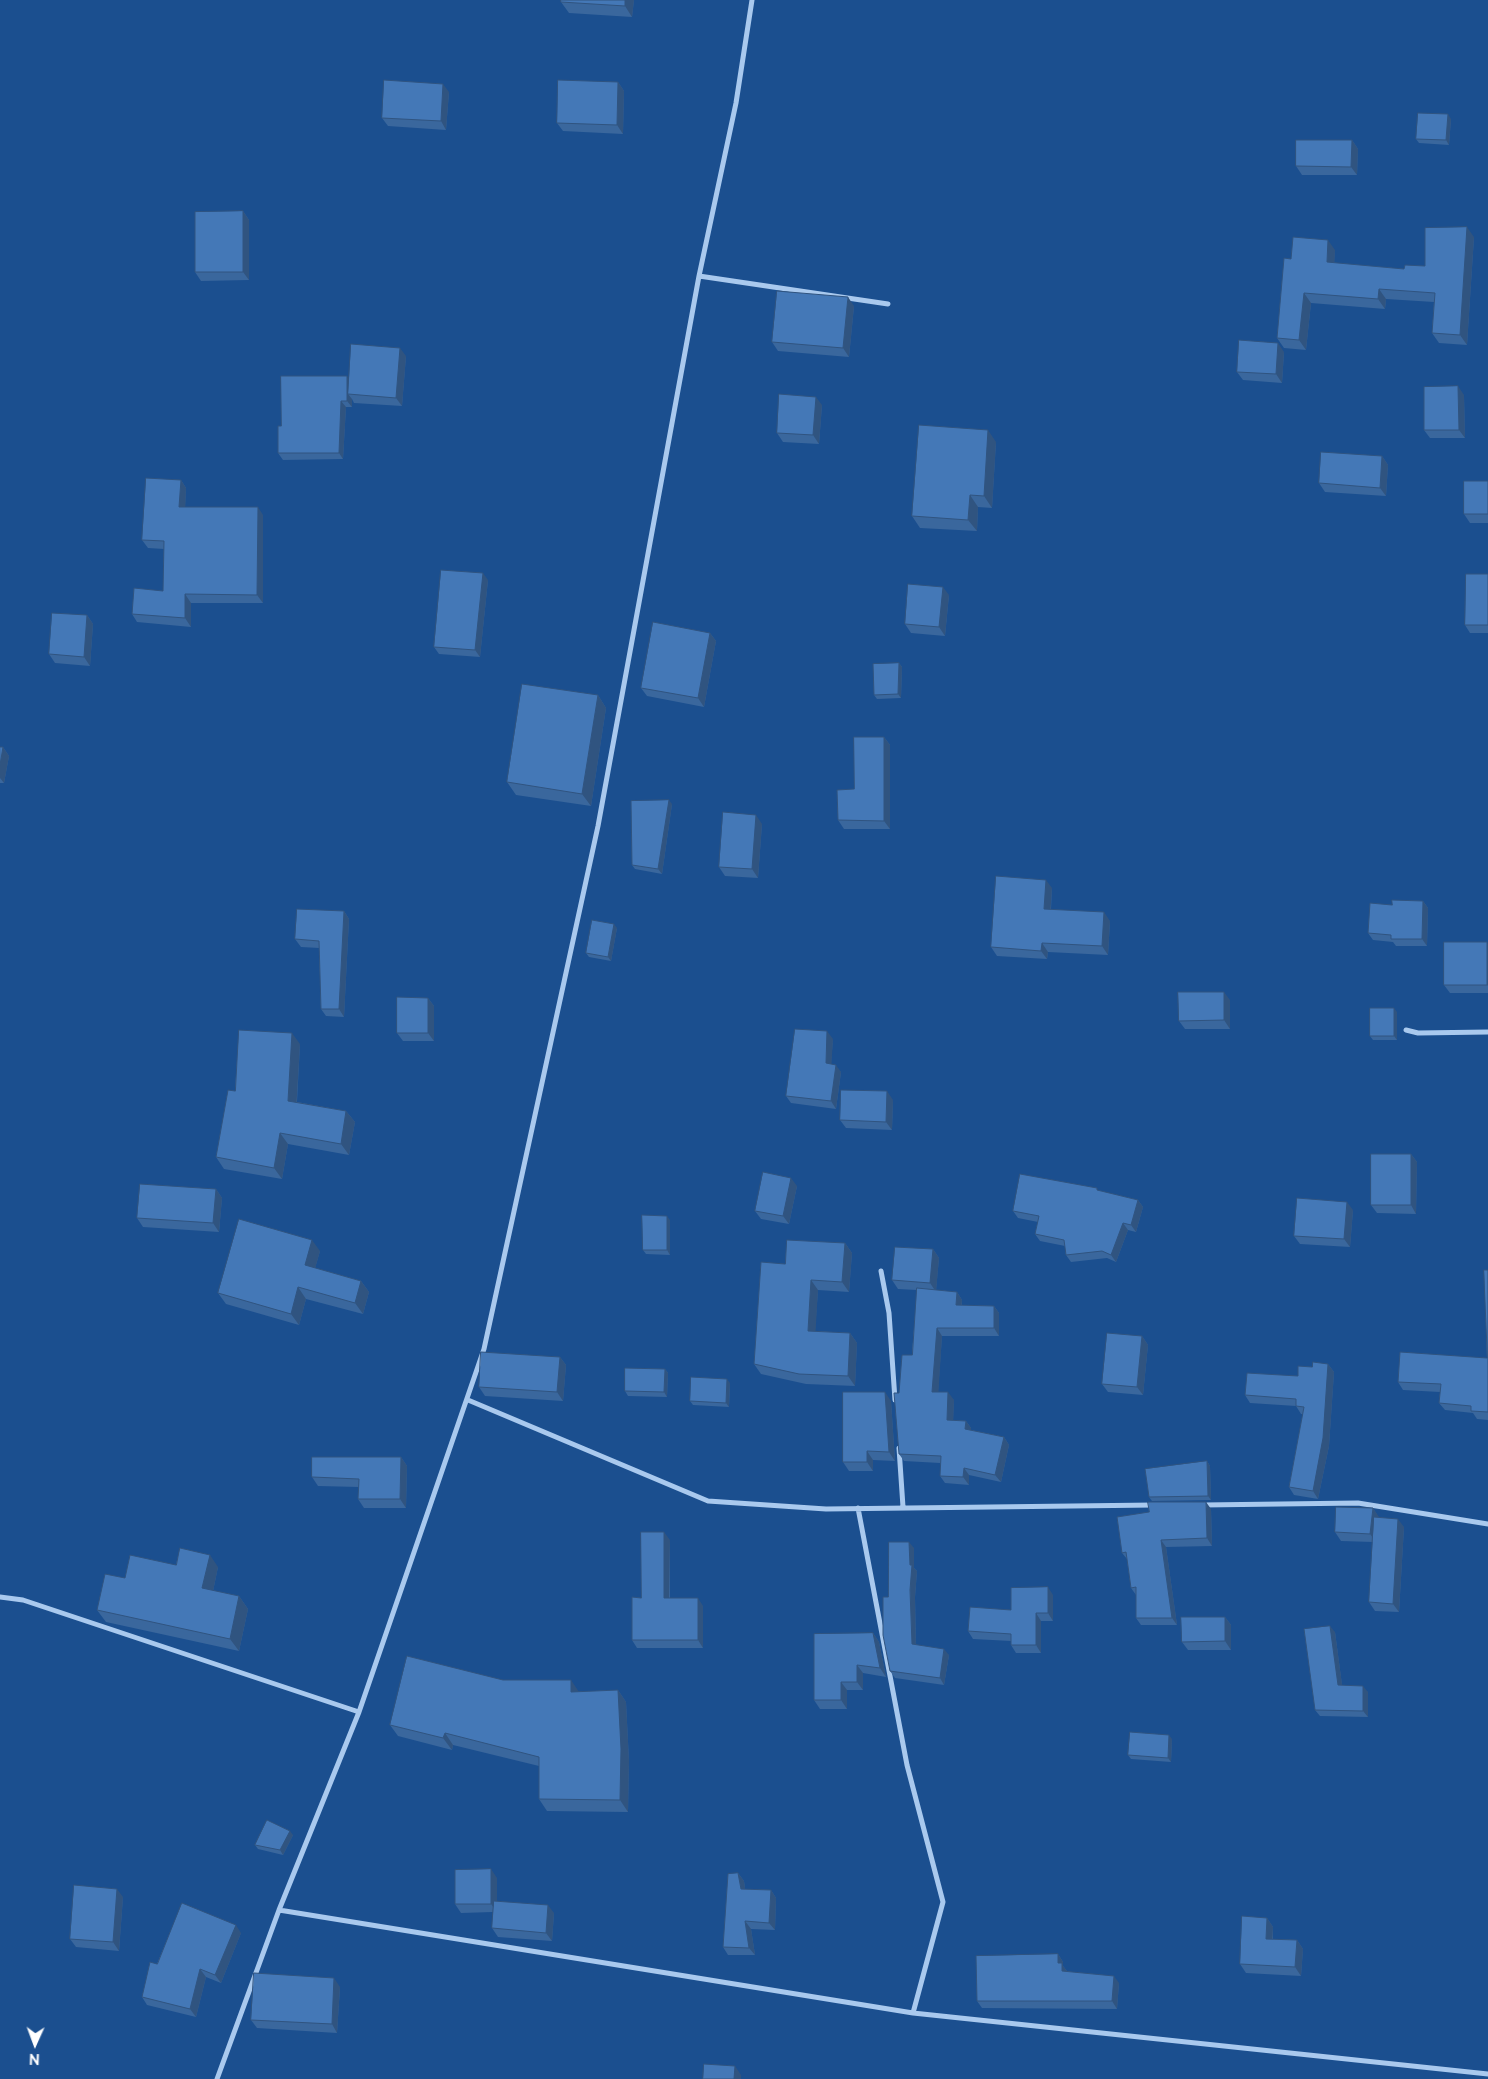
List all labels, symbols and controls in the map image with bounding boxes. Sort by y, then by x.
north arrow [10,2019,60,2069]
text: N [29,2051,40,2067]

